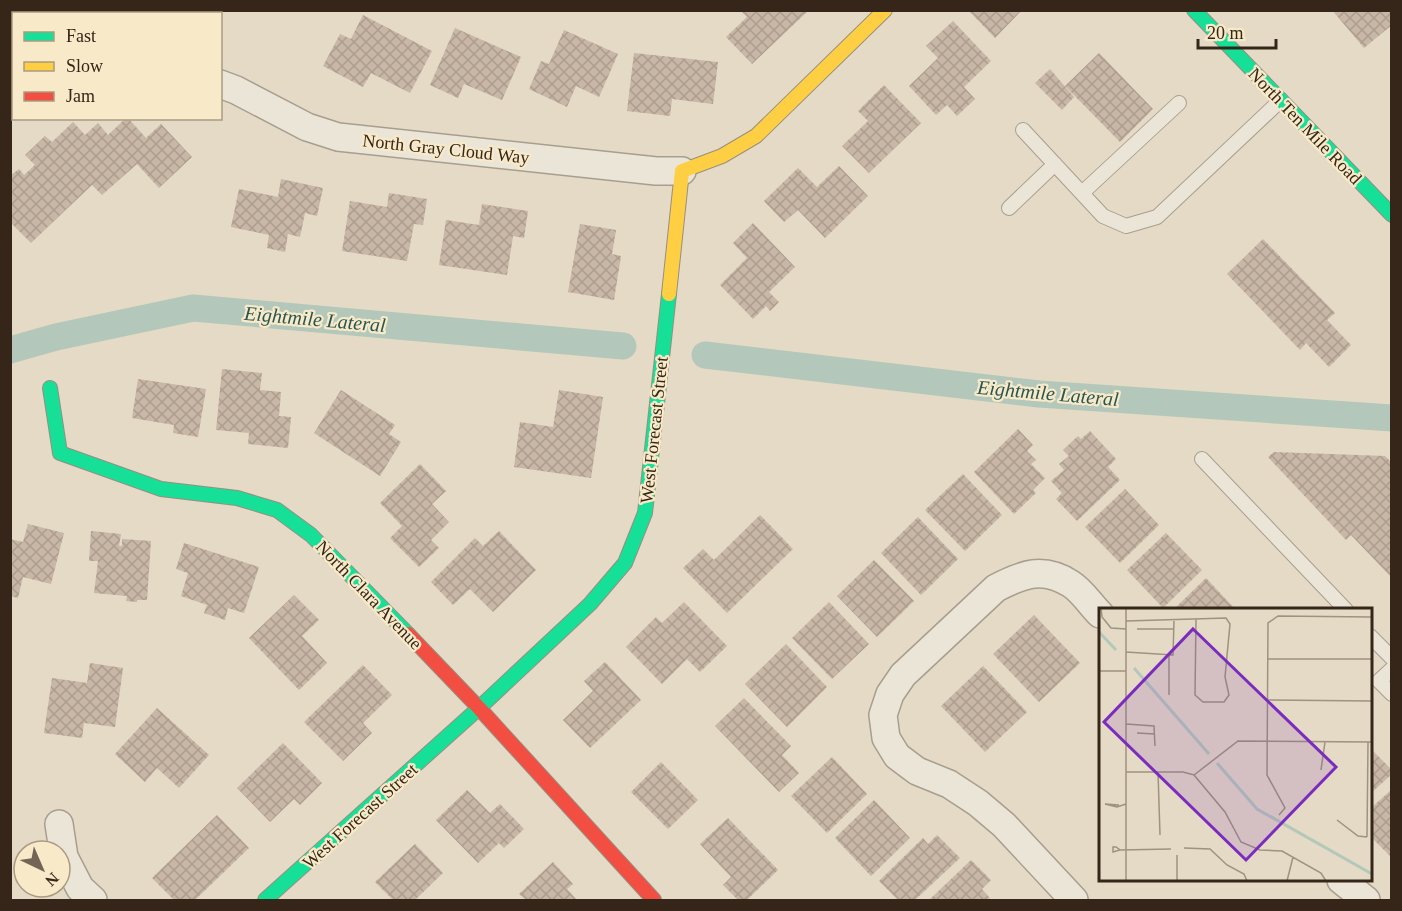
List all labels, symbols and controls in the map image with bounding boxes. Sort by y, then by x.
legend [12,12,222,120]
scale bar [1198,12,1276,50]
text: 20 m [1207,23,1244,43]
text: Fast [66,26,96,46]
text: Slow [66,56,103,76]
street label: North Ten Mile Road [1244,64,1366,188]
text: Jam [66,86,95,106]
street label: North Gray Cloud Way [362,130,530,168]
water label: Eightmile Lateral [242,302,387,337]
street label: West Forecast Street [636,356,672,504]
water label: Eightmile Lateral [975,376,1120,411]
street label: North Clara Avenue [312,536,426,654]
inset map [1099,608,1372,881]
street label: West Forecast Street [298,759,422,873]
north arrow [12,839,72,899]
text: N [42,869,62,890]

